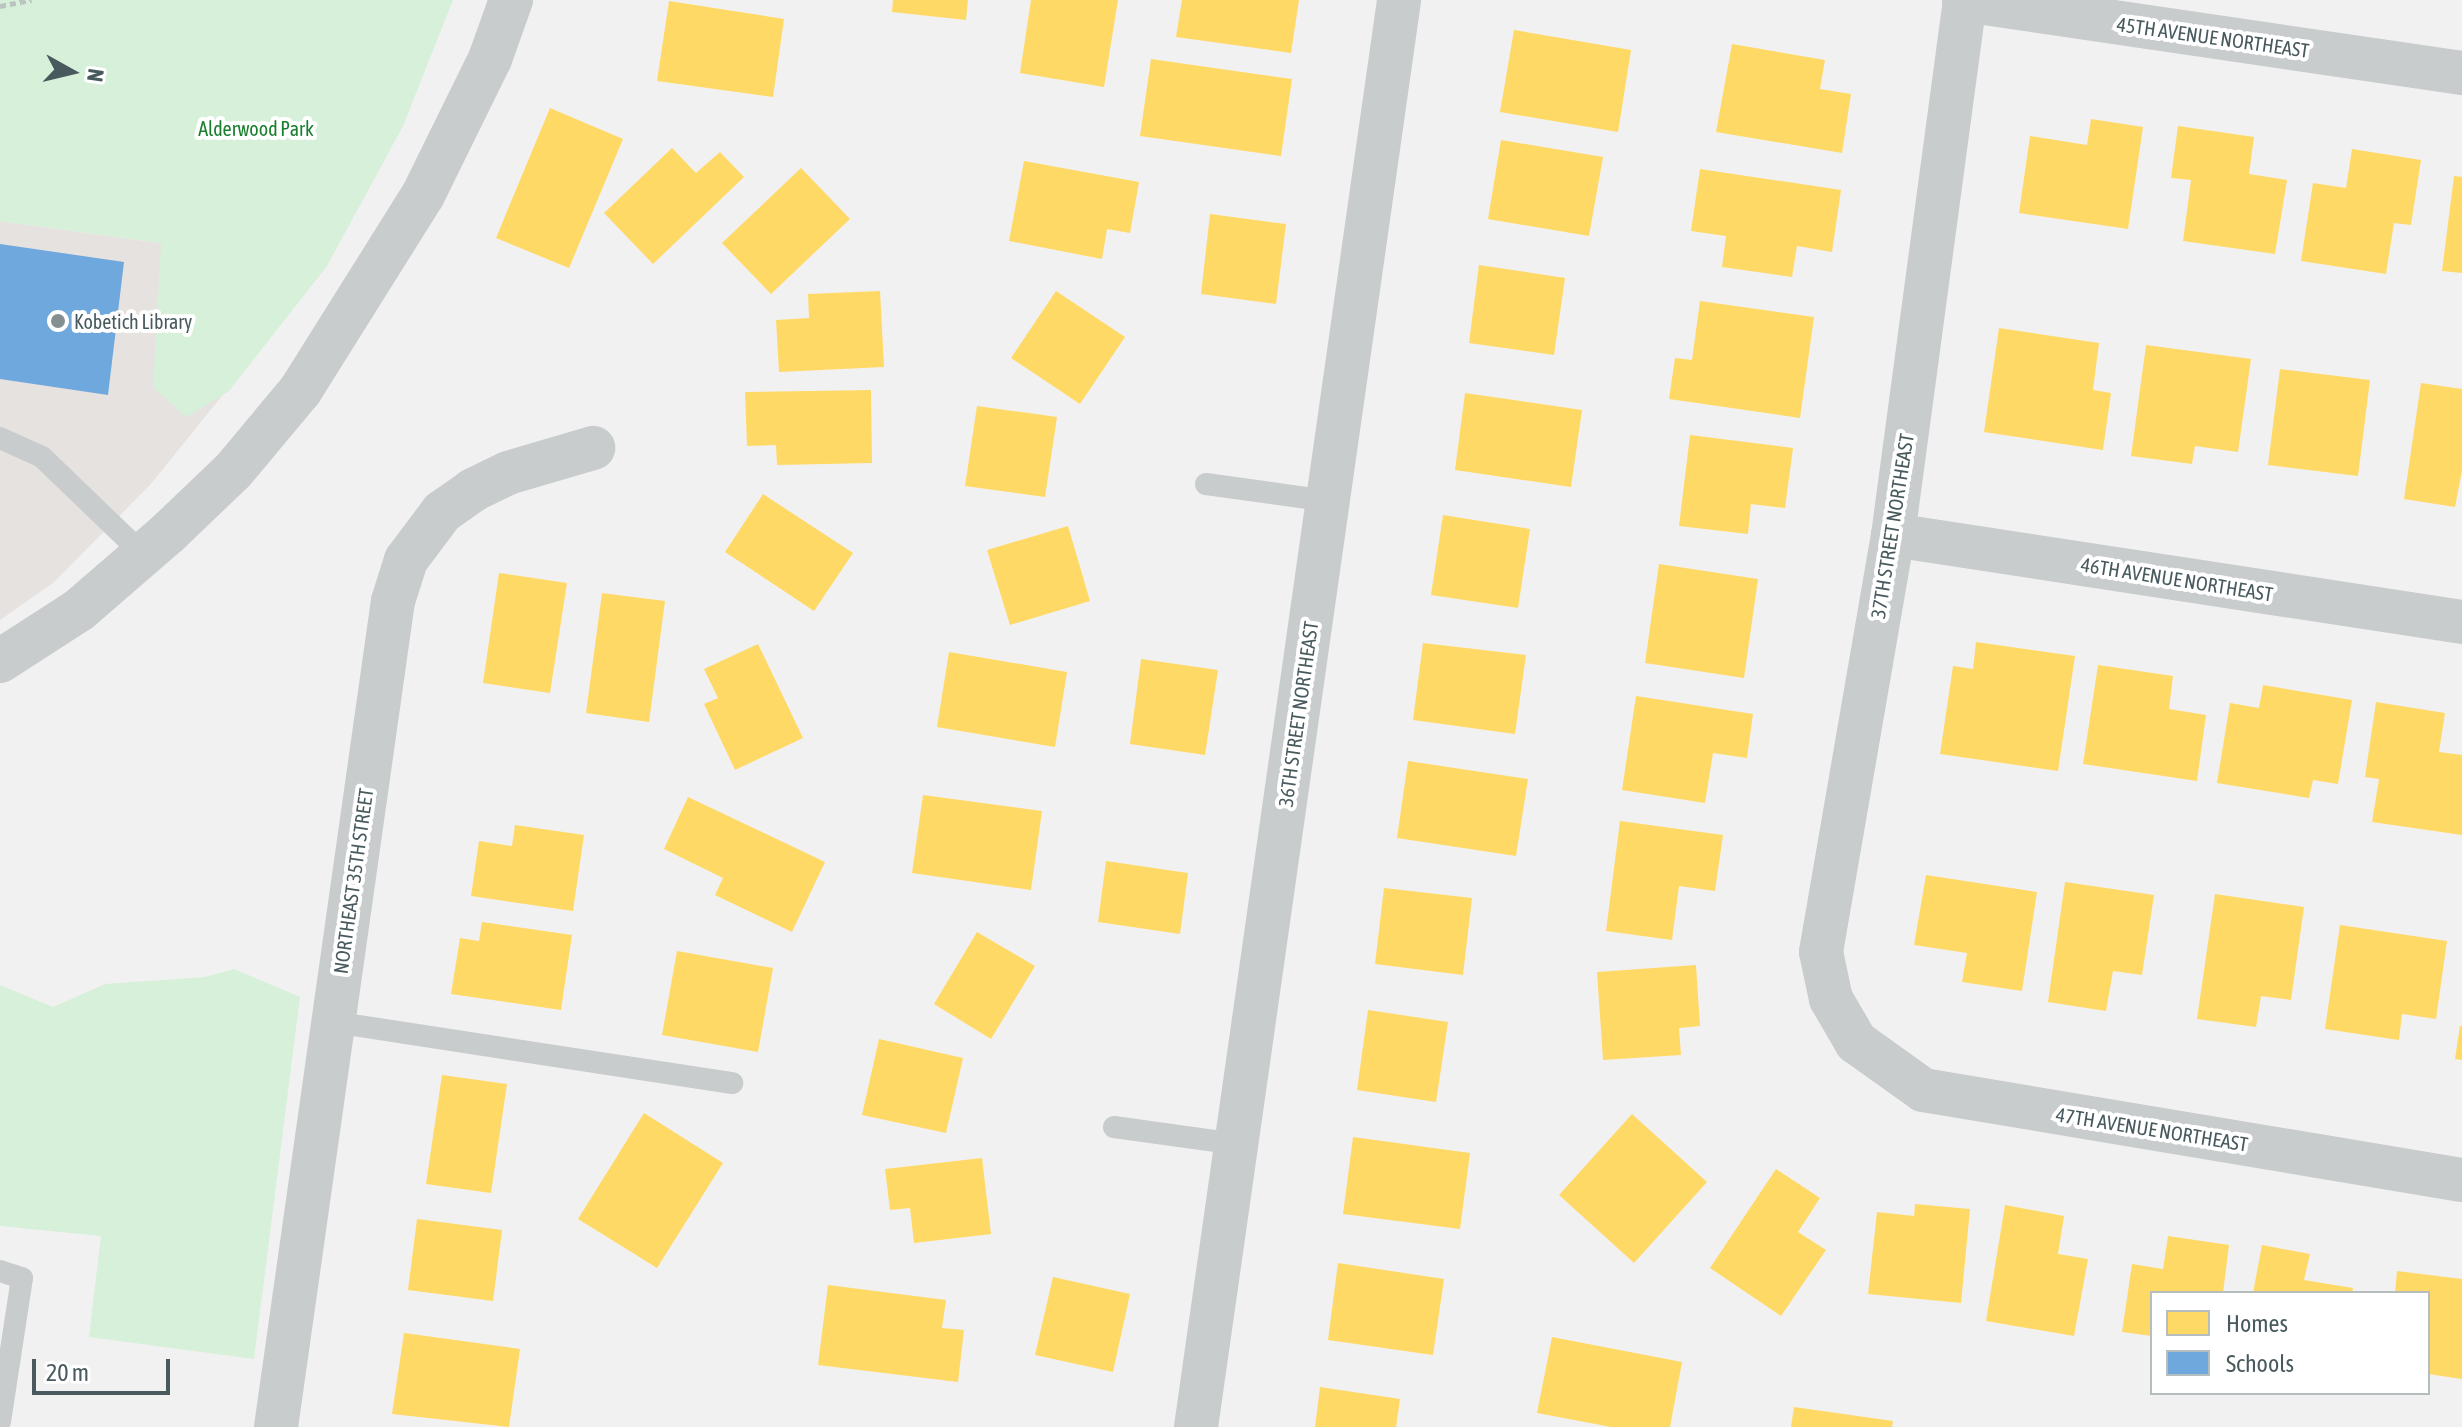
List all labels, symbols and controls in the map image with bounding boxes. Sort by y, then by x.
street label: 45TH AVENUE NORTHEAST [2115,12,2311,62]
north arrow [32,32,112,112]
text: N [82,67,110,84]
park label: Alderwood Park [198,116,314,140]
place label: Kobetich Library [74,309,192,333]
marker: Kobetich Library [49,312,67,330]
street label: 37TH STREET NORTHEAST [1866,432,1918,620]
street label: 46TH AVENUE NORTHEAST [2079,552,2275,606]
street label: 36TH STREET NORTHEAST [1273,620,1323,808]
street label: NORTHEAST 35TH STREET [328,787,378,975]
street label: 47TH AVENUE NORTHEAST [2054,1102,2250,1156]
legend [2150,1291,2430,1395]
text: Homes [2226,1310,2288,1337]
scale bar [36,1343,174,1393]
text: Schools [2226,1350,2294,1377]
text: 20 m [46,1359,89,1386]

